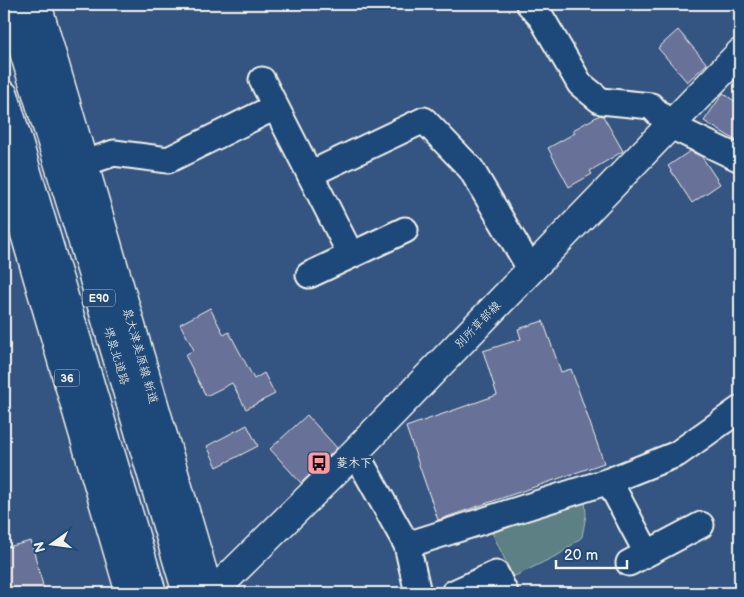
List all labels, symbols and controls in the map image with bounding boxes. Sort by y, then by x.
road number: E90 [83,290,115,306]
street label: 別所草部線 [452,298,504,352]
street label: 泉大津美原線 新道 [119,306,161,406]
street label: 堺泉北道路 [100,325,132,387]
road number: 36 [54,369,80,386]
bus stop icon: 菱木下 [306,450,332,476]
place label: 菱木下 [336,456,372,471]
north arrow [28,520,78,570]
scale bar [556,537,628,569]
text: N [30,540,49,554]
text: 20 m [564,546,598,565]

